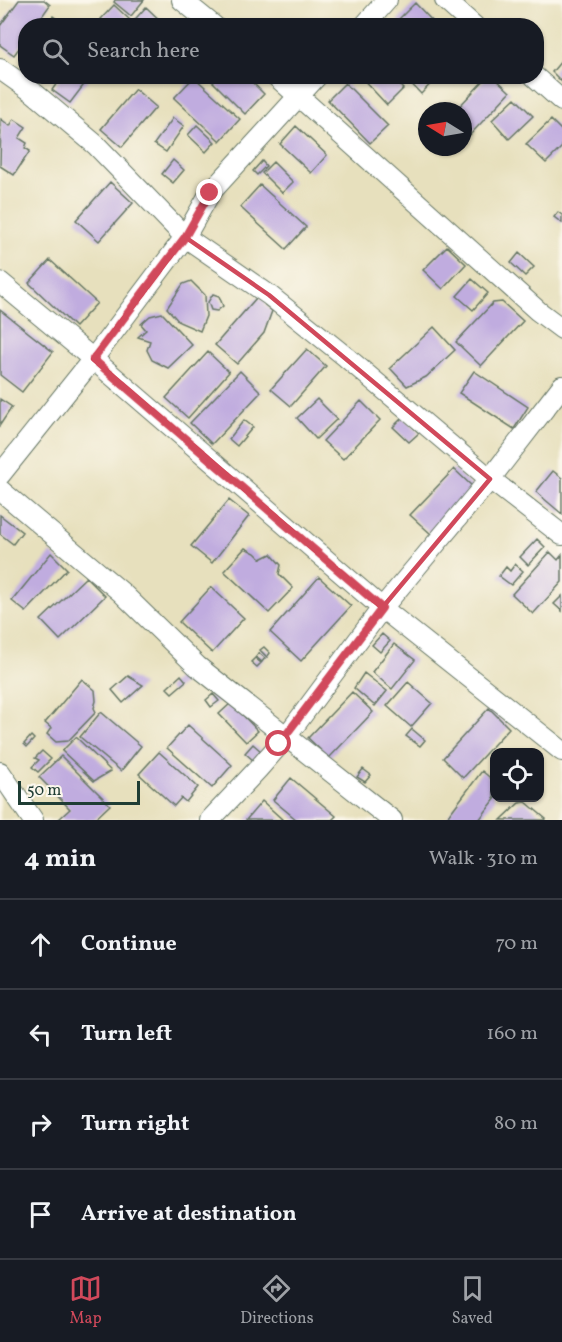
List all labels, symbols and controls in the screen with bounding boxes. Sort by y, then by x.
search box [18,18,544,84]
icon: search [39,35,72,68]
text: Search here [87,36,200,67]
north arrow [418,102,472,156]
route end [196,179,222,205]
route start [265,730,291,756]
map controls [490,748,544,802]
button: locate [490,748,544,802]
scale bar [18,778,140,806]
text: 50 m [27,780,61,802]
text: 4 min [24,841,96,877]
text: Walk · 310 m [429,845,538,873]
icon: ahead [24,928,57,961]
text: Continue [81,929,177,960]
text: 70 m [495,930,538,958]
icon: left [24,1018,57,1051]
text: Turn left [81,1019,172,1050]
text: 160 m [486,1020,538,1048]
icon: right [24,1108,57,1141]
text: Turn right [81,1109,189,1140]
text: 80 m [494,1110,538,1138]
icon: arrive [24,1198,57,1231]
text: Arrive at destination [81,1199,297,1230]
tab: Map [69,1272,102,1330]
tab: Directions [240,1272,314,1330]
tab: Saved [452,1272,493,1330]

